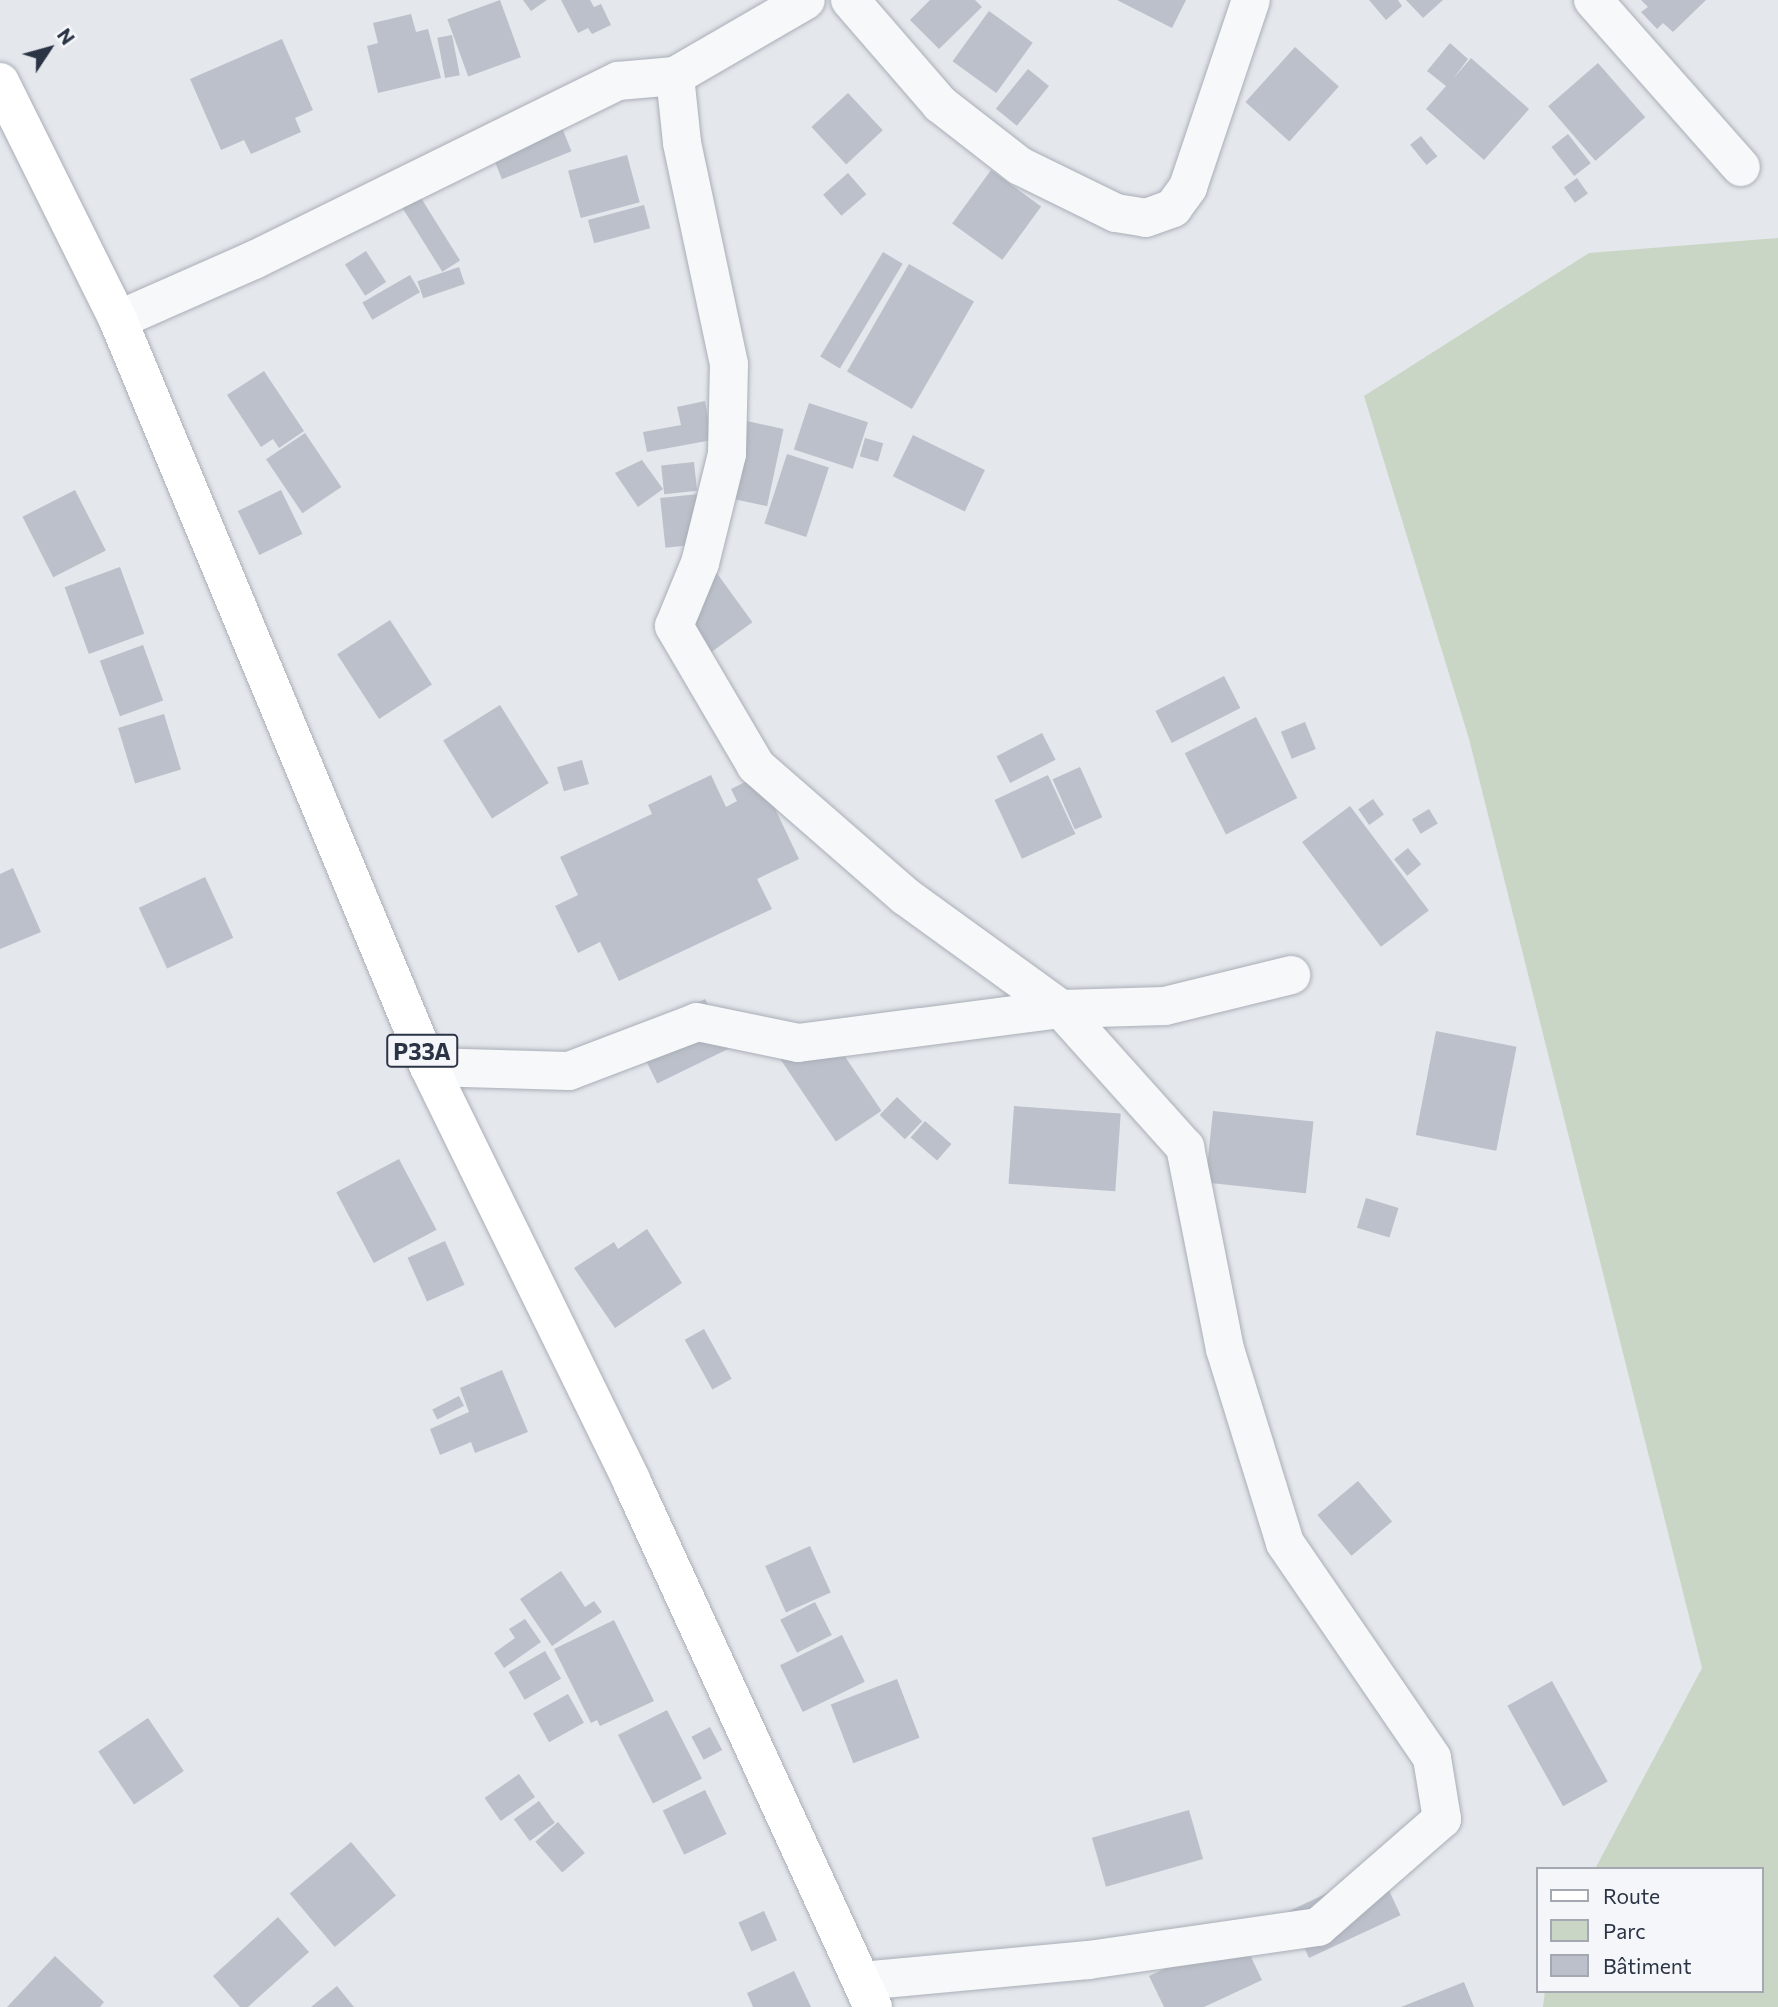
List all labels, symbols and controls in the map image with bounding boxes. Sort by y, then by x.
north arrow [14,14,84,84]
text: N [53,24,80,49]
road number: P33A [385,1032,459,1070]
legend [1536,1867,1764,1993]
text: Route [1603,1883,1660,1908]
text: Parc [1603,1918,1646,1943]
text: Bâtiment [1603,1953,1692,1978]

